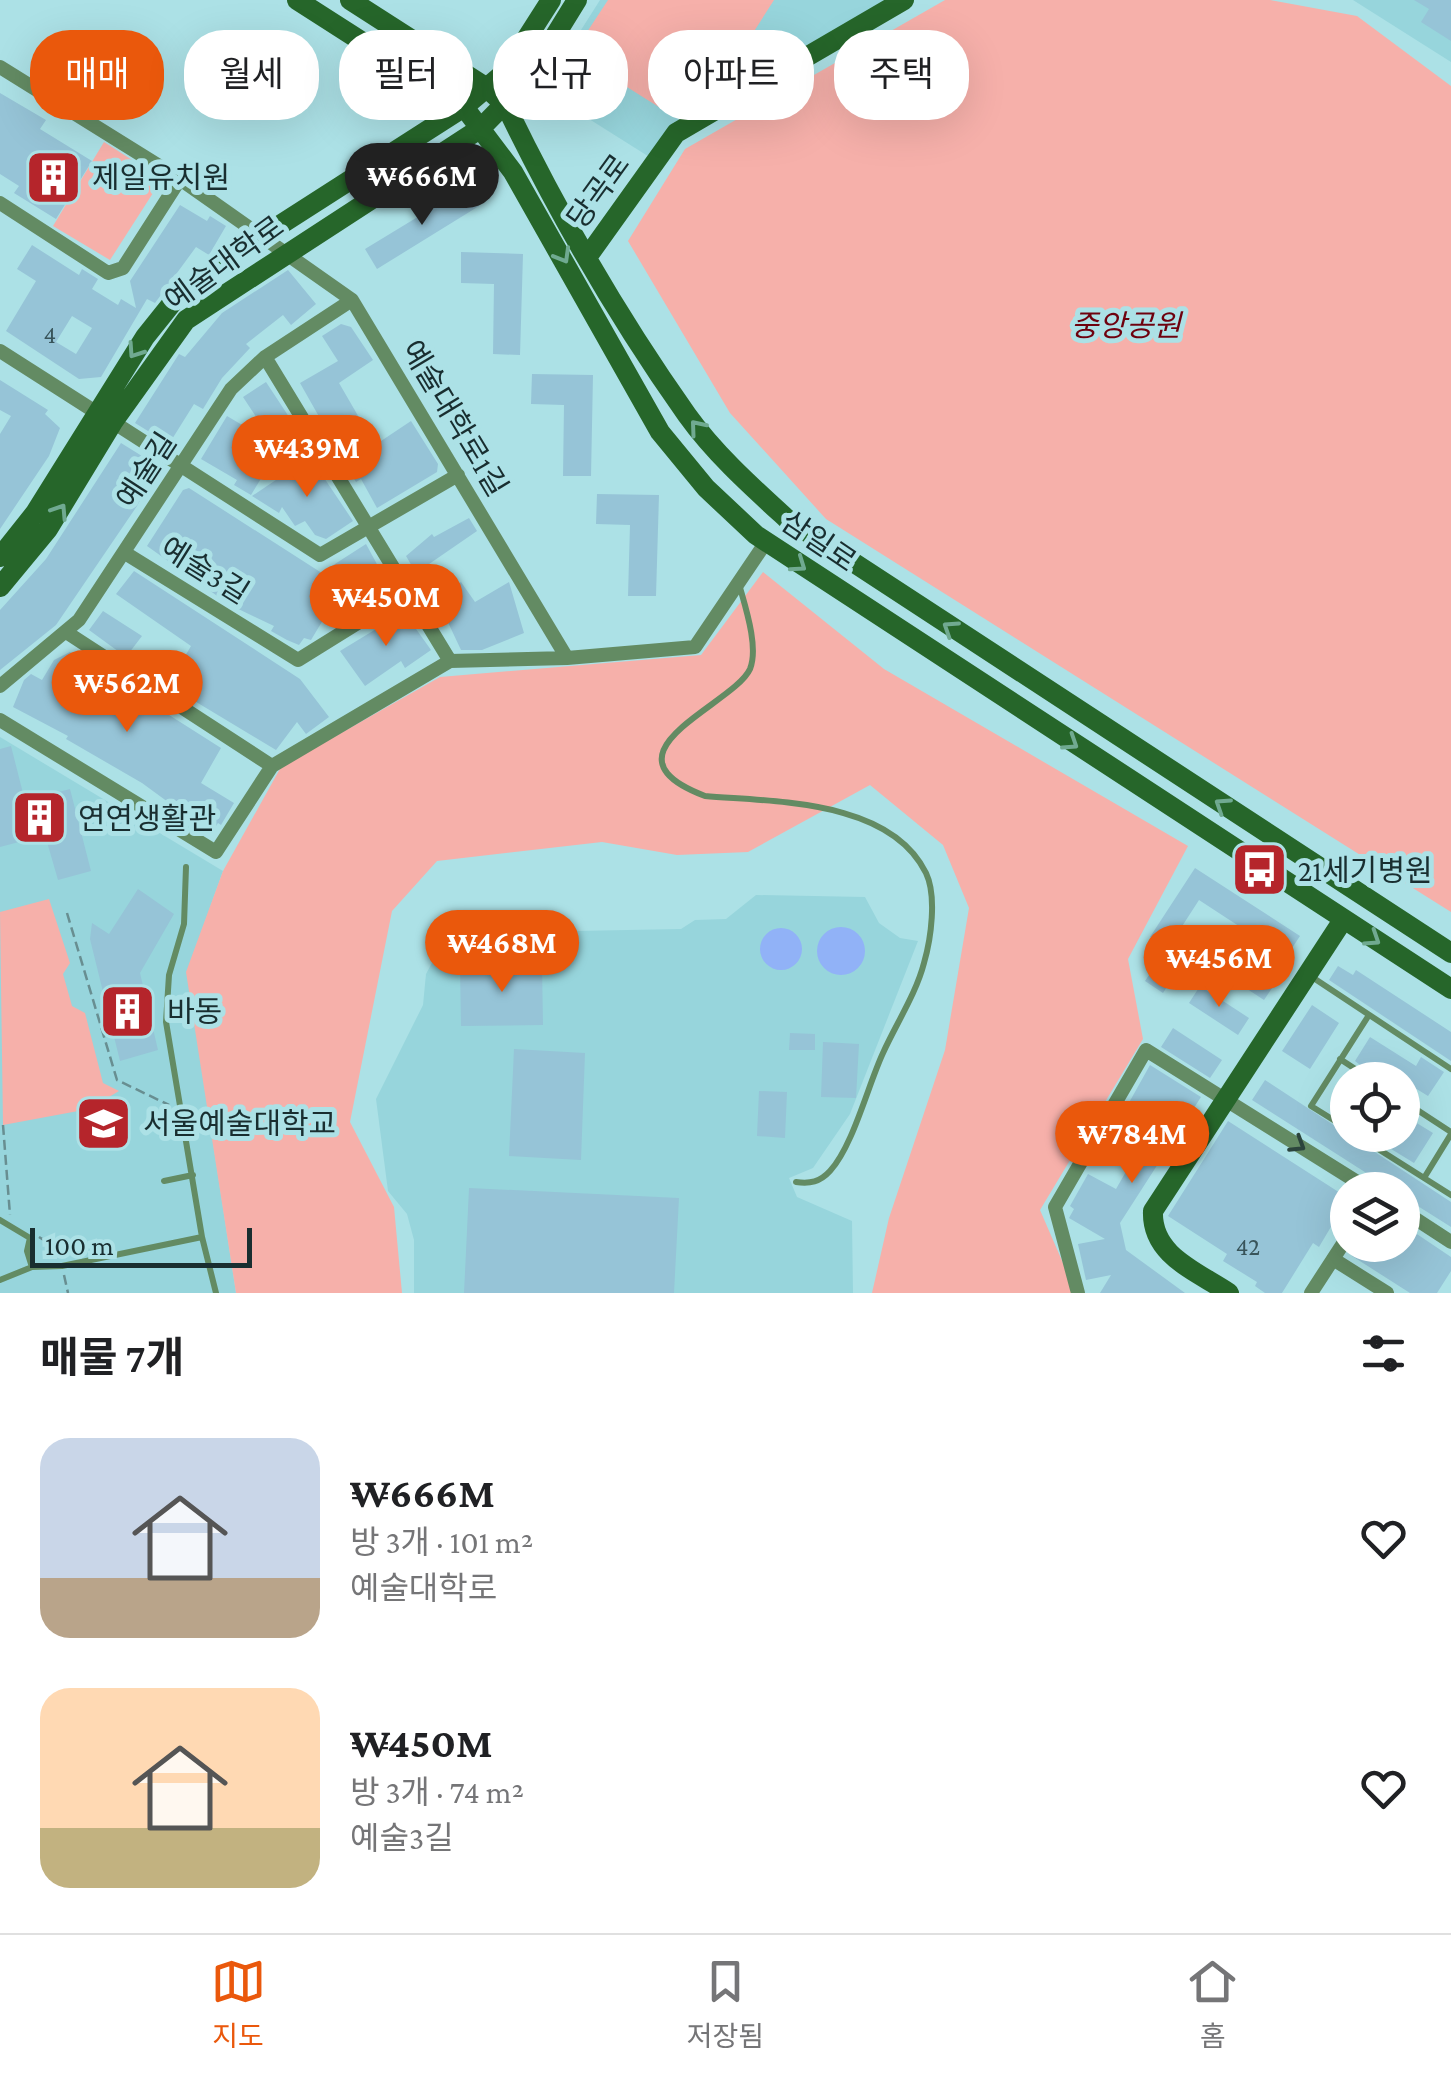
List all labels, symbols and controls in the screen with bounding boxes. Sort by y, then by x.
chip: 매매 [30,30,164,120]
chip: 월세 [184,30,319,120]
chip: 필터 [339,30,473,120]
chip: 신규 [493,30,628,120]
chip: 아파트 [648,30,814,120]
chip: 주택 [834,30,969,120]
pin: ₩666M [352,143,492,228]
building icon: 제일유치원 [23,147,83,207]
street label: 당곡로 [560,148,636,234]
text: ₩666M [367,157,477,193]
place label: 제일유치원 [92,161,230,194]
street label: 예술대학로 [158,209,290,317]
one-way arrow [551,245,570,263]
park label: 중앙공원 [1071,309,1184,342]
house number: 4 [44,321,56,348]
street label: 예술대학로1길 [396,334,514,502]
one-way arrow [129,340,147,359]
pin: ₩439M [237,415,377,500]
one-way arrow [691,420,709,438]
street label: 예술길 [110,426,182,514]
text: ₩439M [254,429,360,465]
one-way arrow [48,503,67,521]
street label: 삼일로 [775,504,863,578]
street label: 예술3길 [155,530,255,610]
one-way arrow [788,553,807,571]
pin: ₩450M [316,564,456,649]
text: ₩450M [332,578,440,614]
one-way arrow [942,621,960,640]
pin: ₩562M [57,650,197,735]
text: ₩562M [74,664,180,700]
one-way arrow [1061,730,1079,749]
building icon: 연연생활관 [9,788,69,848]
one-way arrow [1215,798,1233,817]
place label: 연연생활관 [78,802,216,835]
bus stop icon: 21세기병원 [1229,840,1289,900]
place label: 21세기병원 [1298,854,1433,887]
pin: ₩468M [432,910,572,995]
text: ₩468M [447,924,557,960]
pin: ₩456M [1149,925,1289,1010]
one-way arrow [1363,926,1381,945]
text: ₩456M [1166,939,1272,975]
building icon: 바동 [98,981,158,1041]
place label: 바동 [167,995,222,1028]
map controls [1330,1062,1420,1262]
button: locate [1330,1062,1420,1152]
school or university icon: 서울예술대학교 [74,1093,134,1153]
pin: ₩784M [1062,1101,1202,1186]
place label: 서울예술대학교 [143,1107,336,1140]
text: ₩784M [1077,1115,1187,1151]
one-way arrow [1287,1133,1305,1152]
button: layers [1330,1172,1420,1262]
scale bar [30,1223,252,1268]
text: 100 m [45,1230,114,1261]
house number: 42 [1236,1233,1260,1260]
icon: filters [1356,1326,1411,1381]
text: 매물 7개 [40,1334,184,1381]
text: ₩666M [350,1469,495,1516]
icon: home [120,1478,240,1598]
icon: heart [1356,1511,1411,1566]
text: 방 3개 · 101 m² [350,1524,533,1560]
text: 예술대학로 [350,1570,497,1606]
text: ₩450M [350,1719,493,1766]
icon: home [120,1728,240,1848]
icon: heart [1356,1761,1411,1816]
text: 방 3개 · 74 m² [350,1774,524,1810]
text: 예술3길 [350,1820,454,1856]
tab: 지도 [211,1954,266,2054]
tab: 저장됨 [687,1954,764,2054]
tab: 홈 [1185,1954,1240,2054]

